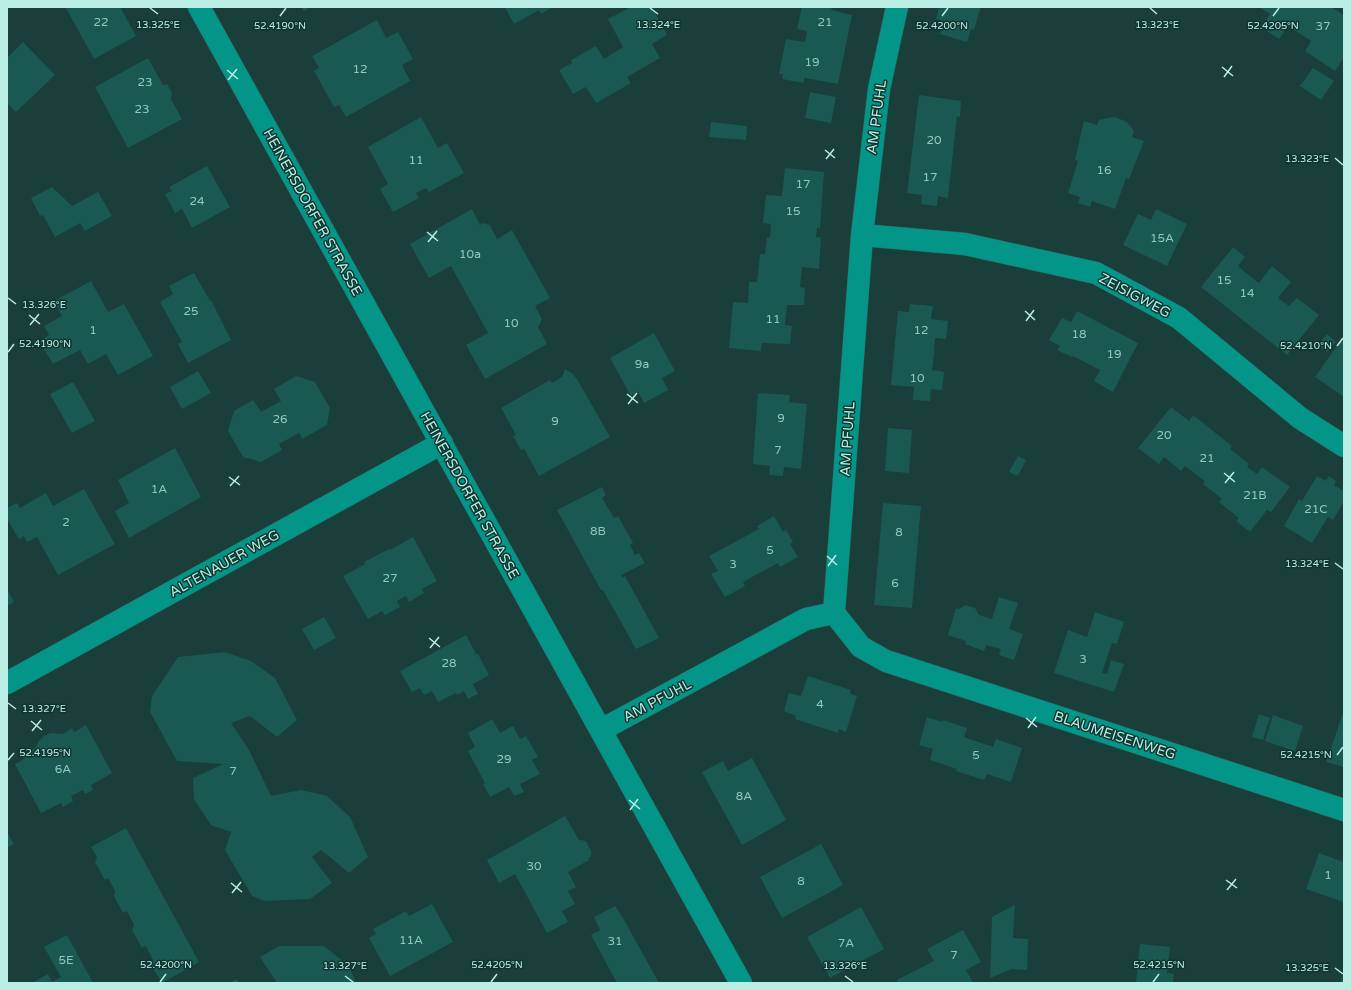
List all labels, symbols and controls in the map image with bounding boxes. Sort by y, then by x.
house number: 22 [93,15,109,29]
house number: 21 [817,15,833,29]
text: 13.325°E [136,19,180,31]
text: 13.324°E [636,19,680,31]
text: 13.323°E [1135,19,1179,31]
house number: 37 [1315,19,1331,33]
text: 52.4190°N [254,20,306,32]
text: 52.4200°N [916,20,968,32]
text: 52.4205°N [1247,20,1299,32]
house number: 19 [804,55,820,69]
house number: 12 [352,62,368,76]
house number: 23 [137,75,153,89]
street label: AM PFUHL [863,79,890,155]
house number: 23 [134,102,150,116]
street label: HEINERSDORFER STRASSE [259,126,366,299]
house number: 20 [926,133,942,147]
house number: 11 [408,153,424,167]
text: 13.323°E [1285,153,1329,165]
house number: 16 [1096,163,1112,177]
house number: 17 [922,170,938,184]
house number: 17 [795,177,811,191]
house number: 24 [189,194,205,208]
house number: 15 [785,204,801,218]
house number: 15A [1150,231,1174,245]
house number: 10a [459,247,481,261]
street label: ZEISIGWEG [1096,269,1173,321]
house number: 15 [1216,273,1232,287]
house number: 14 [1239,286,1255,300]
text: 13.326°E [22,299,66,311]
house number: 25 [183,304,199,318]
house number: 11 [765,312,781,326]
house number: 10 [503,316,519,330]
house number: 1 [89,323,97,337]
house number: 12 [913,323,929,337]
house number: 18 [1071,327,1087,341]
text: 52.4190°N [19,338,71,350]
text: 52.4210°N [1280,340,1332,352]
house number: 19 [1106,347,1122,361]
house number: 9a [635,357,649,371]
house number: 10 [909,371,925,385]
street label: AM PFUHL [836,401,859,477]
street label: HEINERSDORFER STRASSE [416,409,523,582]
house number: 9 [777,411,785,425]
house number: 26 [272,412,288,426]
house number: 9 [551,414,559,428]
house number: 20 [1156,428,1172,442]
house number: 7 [774,443,782,457]
house number: 21 [1199,451,1215,465]
house number: 1A [151,482,167,496]
house number: 21B [1243,488,1267,502]
house number: 21C [1304,502,1328,516]
house number: 2 [62,515,70,529]
house number: 8B [590,524,606,538]
house number: 8 [895,525,903,539]
street label: ALTENAUER WEG [166,526,282,601]
house number: 5 [766,543,774,557]
house number: 3 [729,557,737,571]
text: 13.324°E [1285,558,1329,570]
house number: 27 [382,571,398,585]
house number: 6 [891,576,899,590]
house number: 3 [1079,652,1087,666]
house number: 28 [441,656,457,670]
street label: AM PFUHL [620,675,694,726]
house number: 4 [816,697,824,711]
text: 13.327°E [22,703,66,715]
street label: BLAUMEISENWEG [1052,708,1178,763]
text: 52.4195°N [19,747,71,759]
house number: 5 [972,748,980,762]
text: 52.4215°N [1280,749,1332,761]
house number: 29 [496,752,512,766]
house number: 6A [55,762,71,776]
house number: 7 [229,764,237,778]
house number: 8A [736,789,752,803]
house number: 30 [526,859,542,873]
house number: 1 [1324,868,1332,882]
house number: 8 [797,874,805,888]
house number: 11A [399,933,423,947]
house number: 31 [607,934,623,948]
house number: 7A [838,936,854,950]
house number: 7 [950,948,958,962]
house number: 5E [58,953,74,967]
text: 52.4200°N [140,959,192,971]
text: 52.4205°N [471,959,523,971]
text: 52.4215°N [1133,959,1185,971]
text: 13.327°E [323,960,367,972]
text: 13.326°E [823,960,867,972]
text: 13.325°E [1285,962,1329,974]

